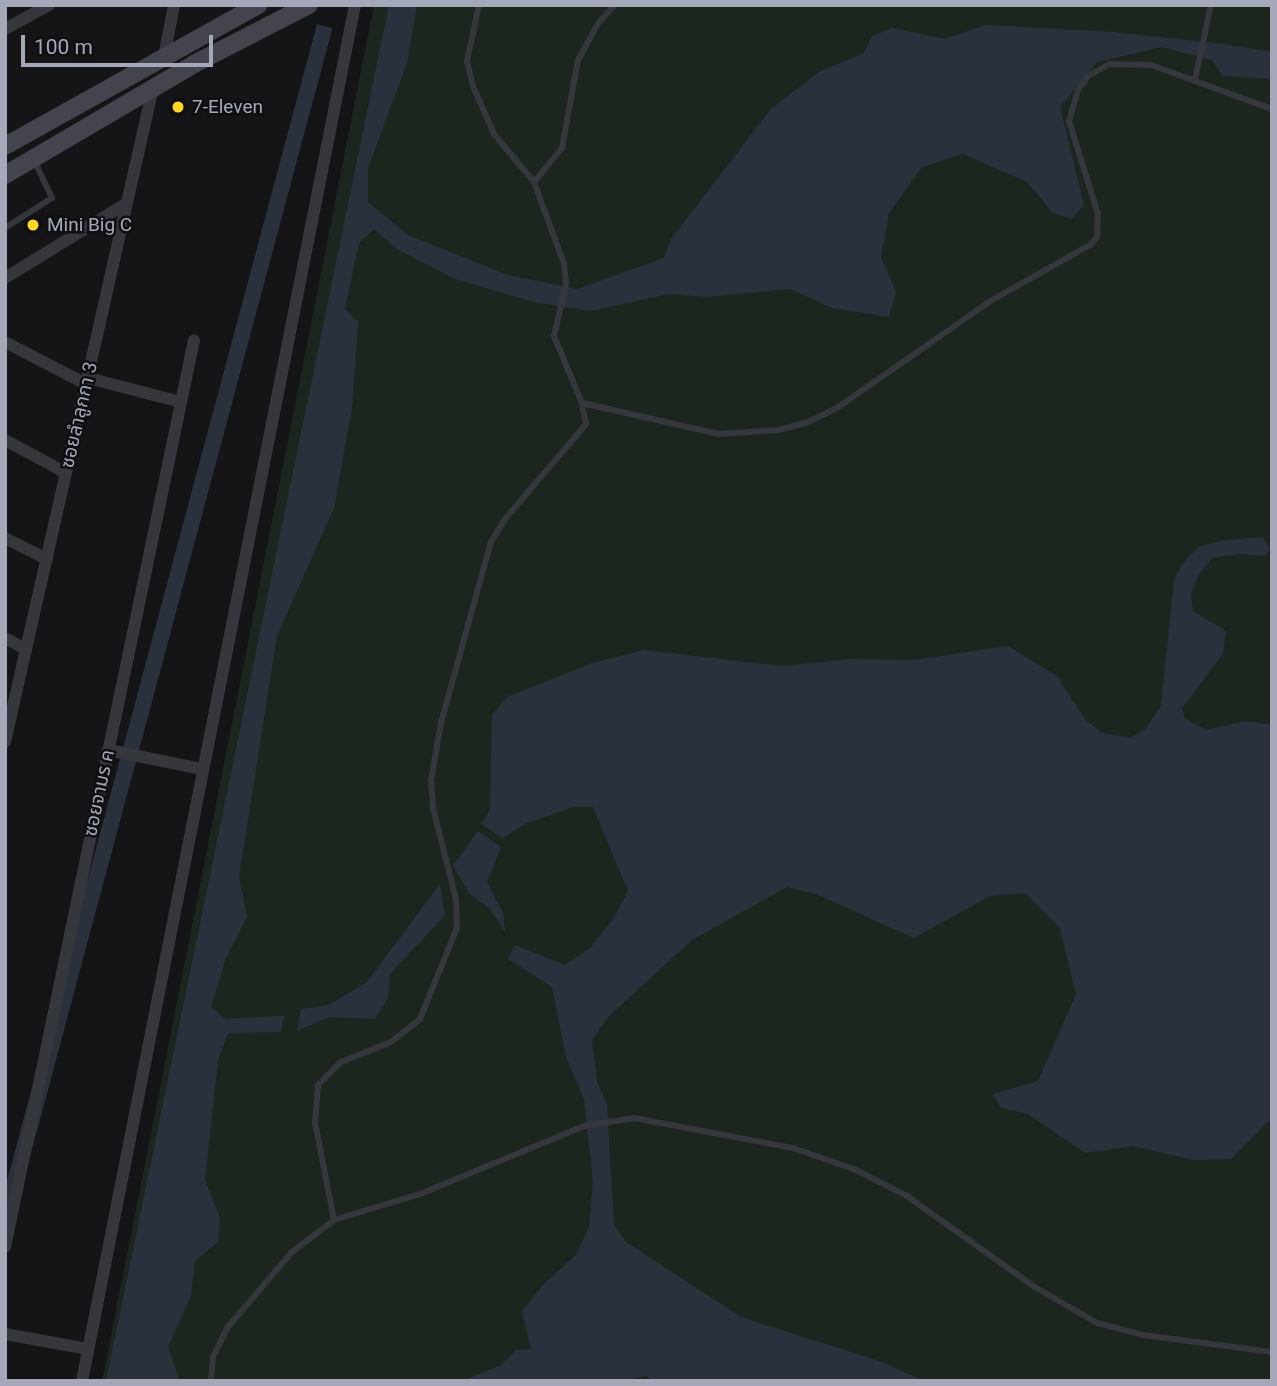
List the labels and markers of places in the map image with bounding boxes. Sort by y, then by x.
place label: 7-Eleven [192,96,263,118]
marker: 7-Eleven [170,99,186,115]
place label: Mini Big C [47,214,132,236]
marker: Mini Big C [25,217,41,233]

